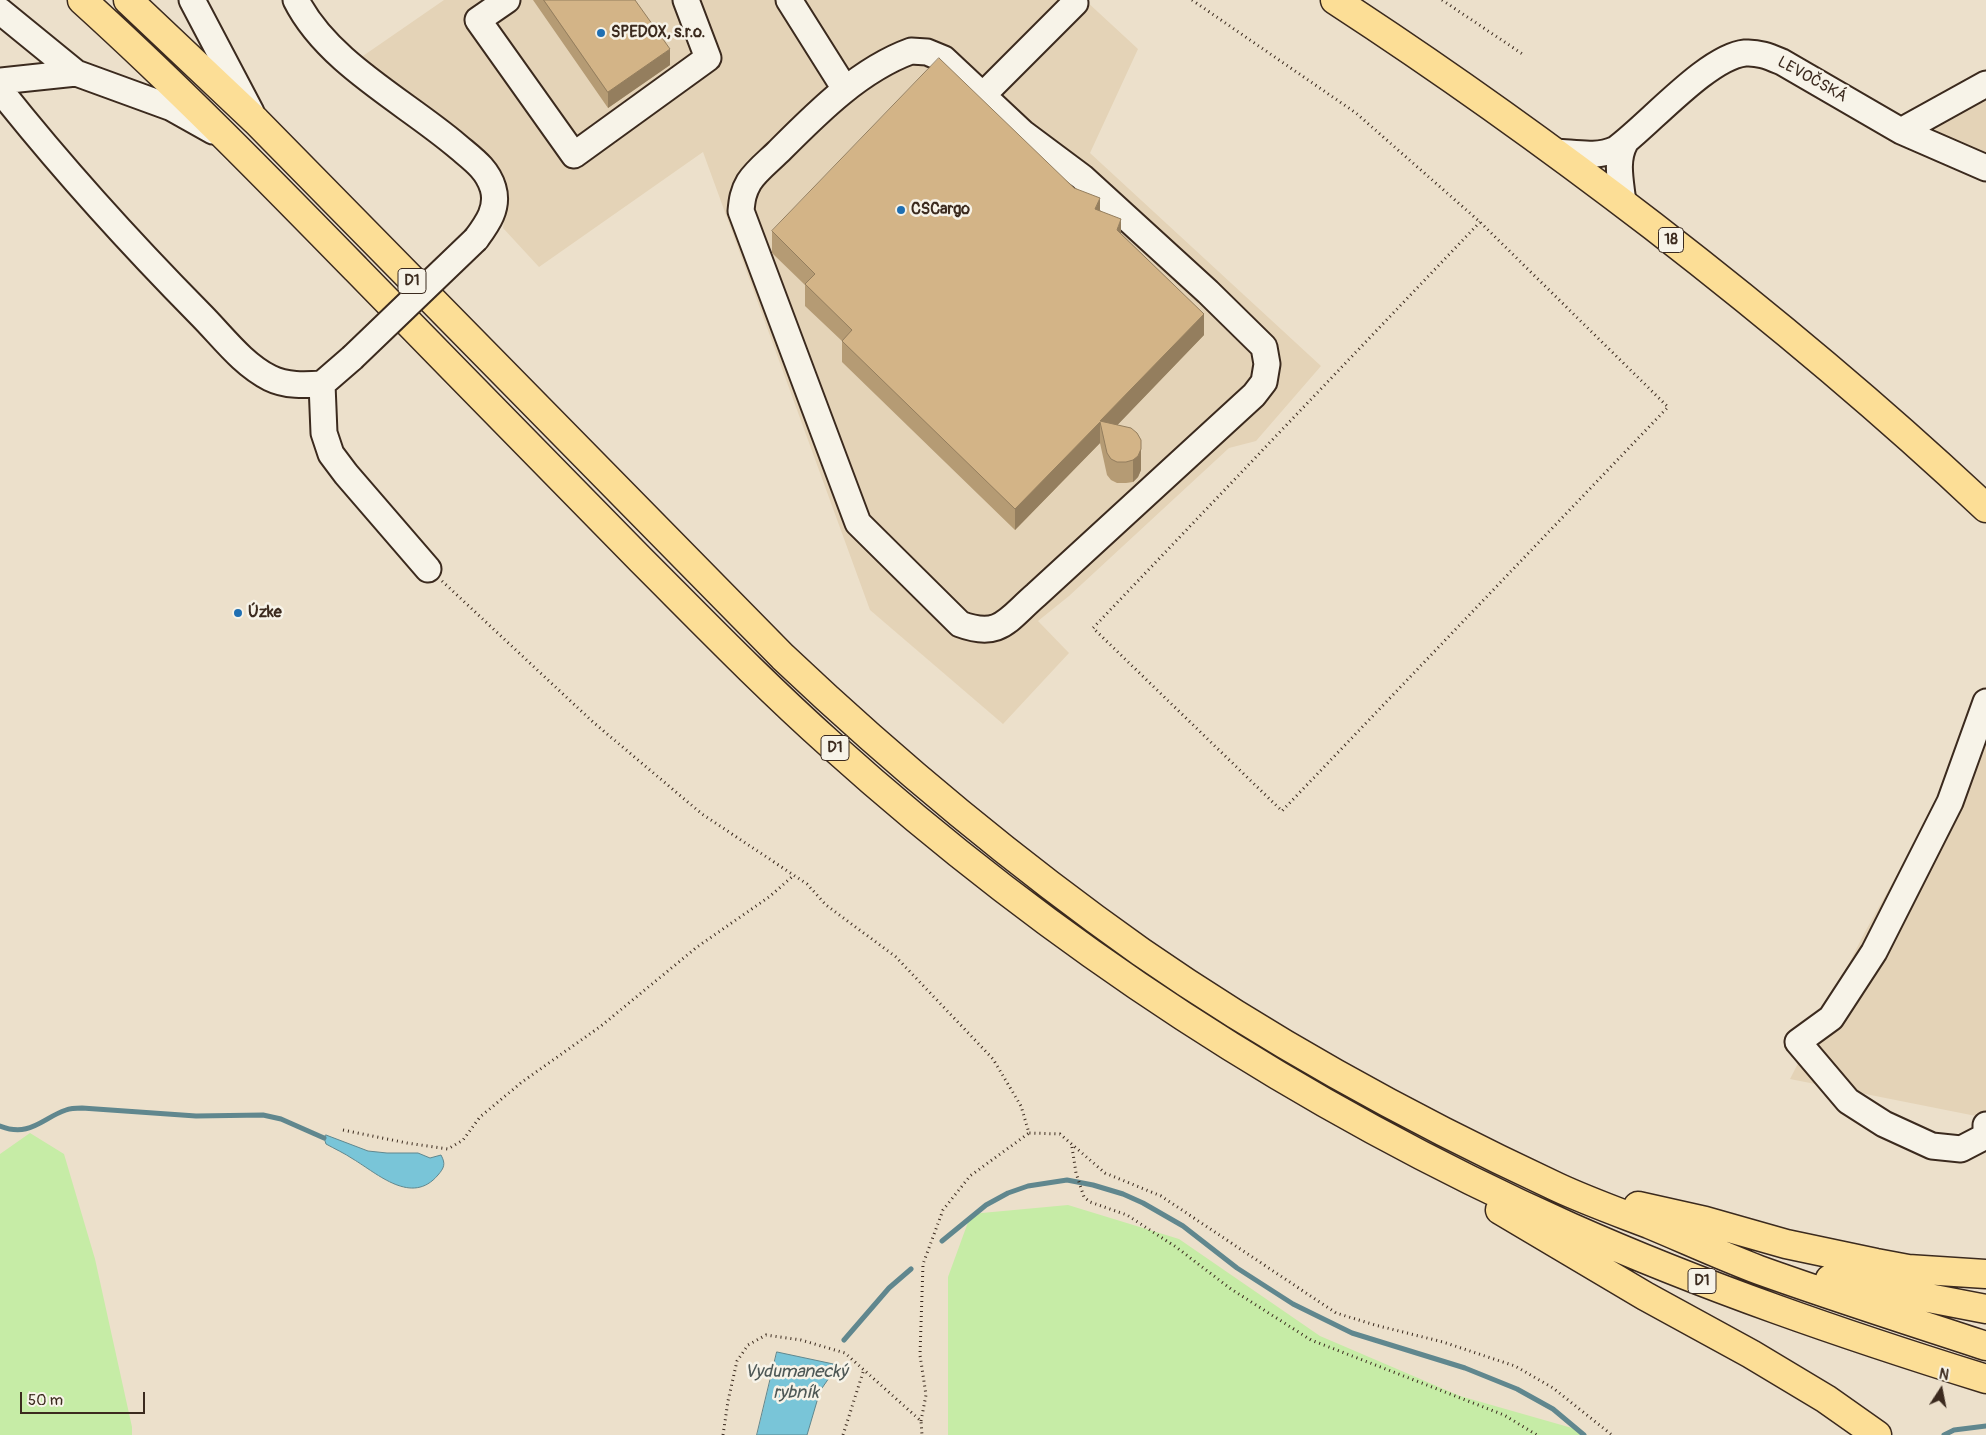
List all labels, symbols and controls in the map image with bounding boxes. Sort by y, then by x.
place label: SPEDOX, s.r.o. [611,23,705,43]
marker: SPEDOX, s.r.o. [595,27,607,39]
street label: LEVOČSKÁ [1774,53,1850,107]
place label: CSCargo [911,200,970,220]
marker: CSCargo [895,204,907,216]
road number: 18 [1658,228,1684,252]
road number: D1 [398,268,426,294]
place label: Úzke [248,603,282,623]
marker: Úzke [232,607,244,619]
road number: D1 [821,736,849,760]
road number: D1 [1688,1268,1716,1294]
water label: Vydumanecký rybník [744,1361,848,1404]
north arrow [1916,1365,1966,1415]
text: N [1938,1366,1950,1384]
scale bar [22,1382,148,1414]
text: 50 m [28,1391,63,1410]

